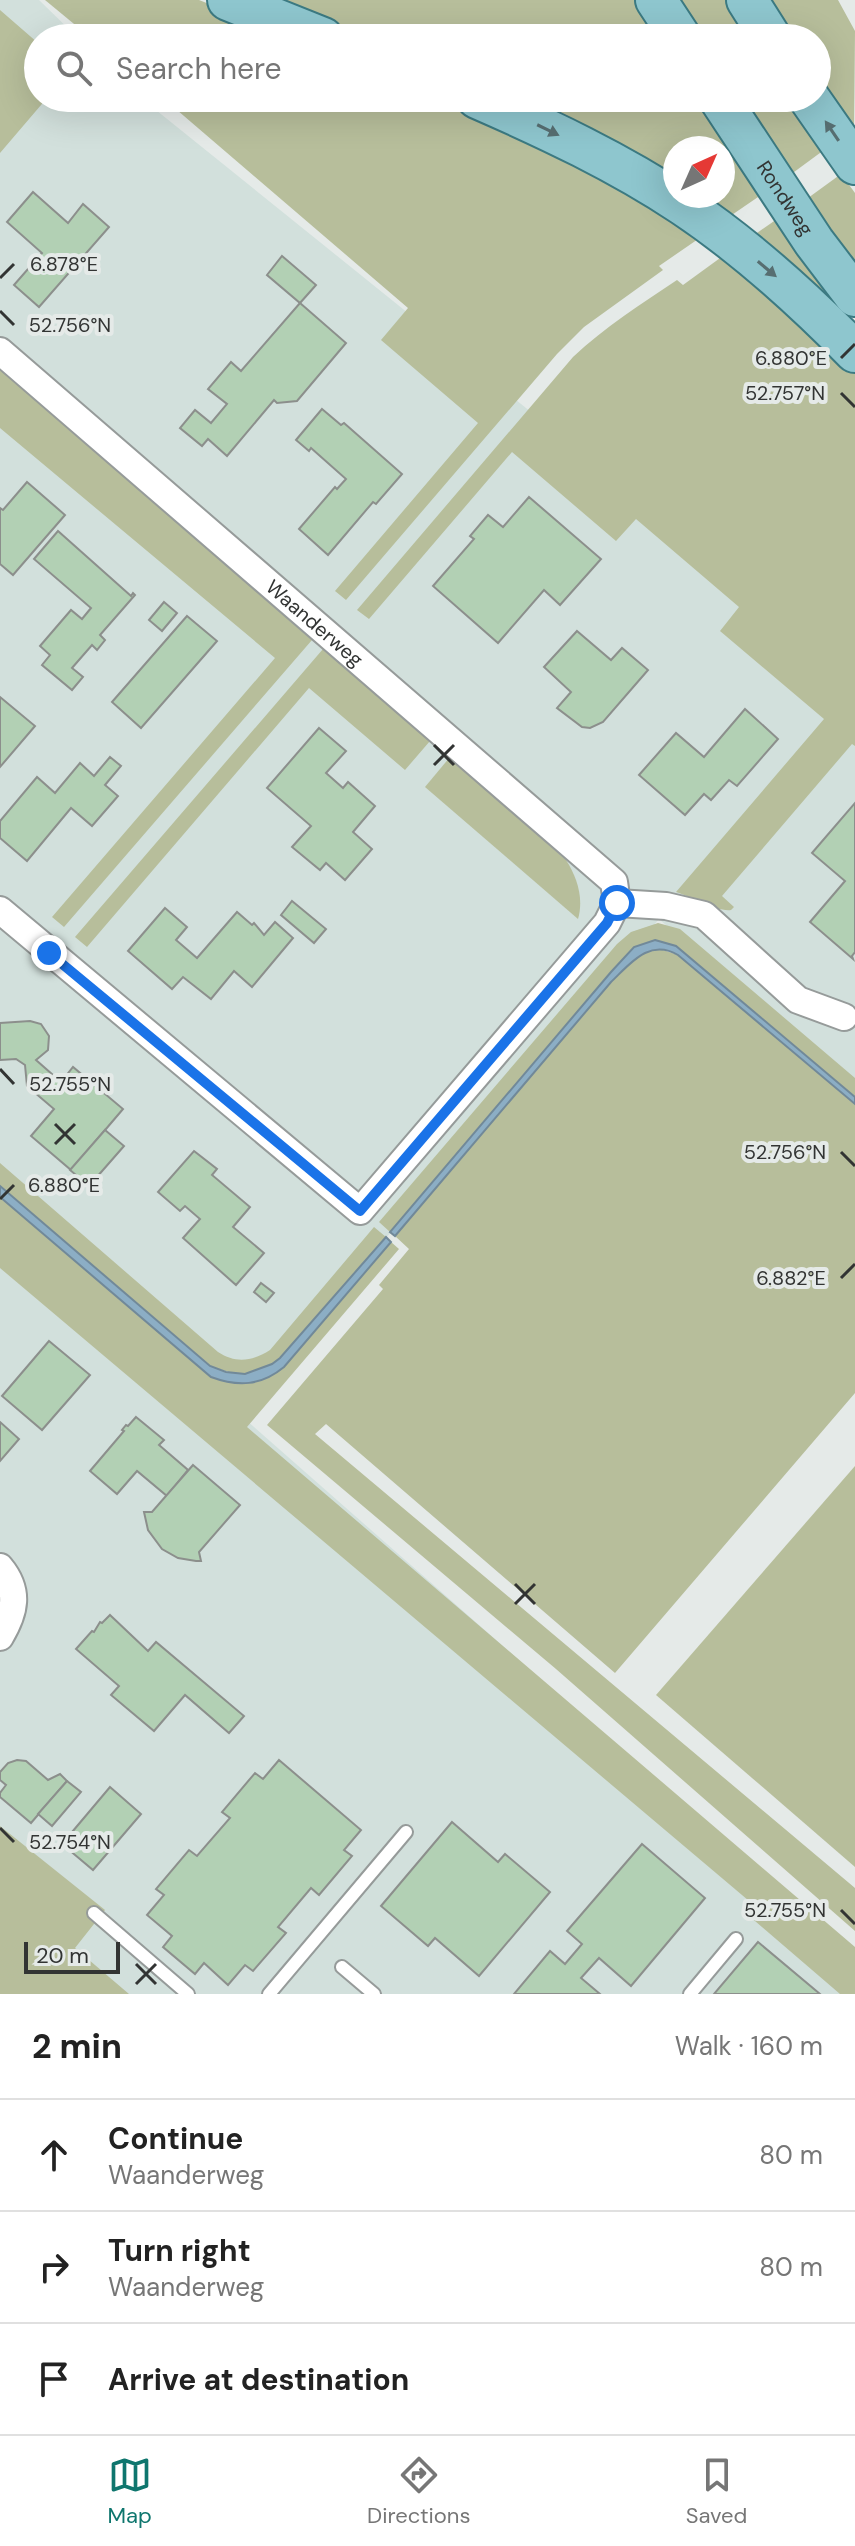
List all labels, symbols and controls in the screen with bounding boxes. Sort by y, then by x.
search box [24,24,831,112]
icon: search [52,46,96,90]
text: Search here [116,49,282,88]
one-way arrow [825,121,840,142]
one-way arrow [536,123,559,137]
north arrow [663,136,735,208]
street label: Rondweg [751,156,819,241]
text: 6.878°E [30,251,98,277]
one-way arrow [756,260,776,277]
text: 52.756°N [29,312,111,338]
text: 6.880°E [755,345,827,371]
text: 52.757°N [745,380,825,406]
street label: Waanderweg [261,574,369,672]
route start [599,885,635,921]
route end [31,935,67,971]
text: 52.755°N [29,1071,111,1097]
text: 52.756°N [744,1139,826,1165]
text: 6.880°E [28,1172,100,1198]
text: 6.882°E [756,1265,826,1291]
text: 52.754°N [29,1829,111,1855]
text: 52.755°N [744,1897,826,1923]
scale bar [24,1938,120,1974]
text: 20 m [36,1941,89,1970]
text: 2 min [32,2024,122,2069]
text: Walk · 160 m [675,2029,823,2063]
text: Continue [108,2119,243,2158]
icon: ahead [32,2133,76,2177]
text: 80 m [759,2138,823,2172]
text: Waanderweg [108,2158,264,2192]
text: Turn right [108,2231,251,2270]
icon: right [32,2245,76,2289]
text: 80 m [759,2250,823,2284]
text: Waanderweg [108,2270,264,2304]
icon: arrive [32,2357,76,2401]
text: Arrive at destination [108,2360,409,2399]
tab: Map [108,2453,152,2530]
tab: Directions [367,2453,471,2530]
tab: Saved [686,2453,747,2530]

